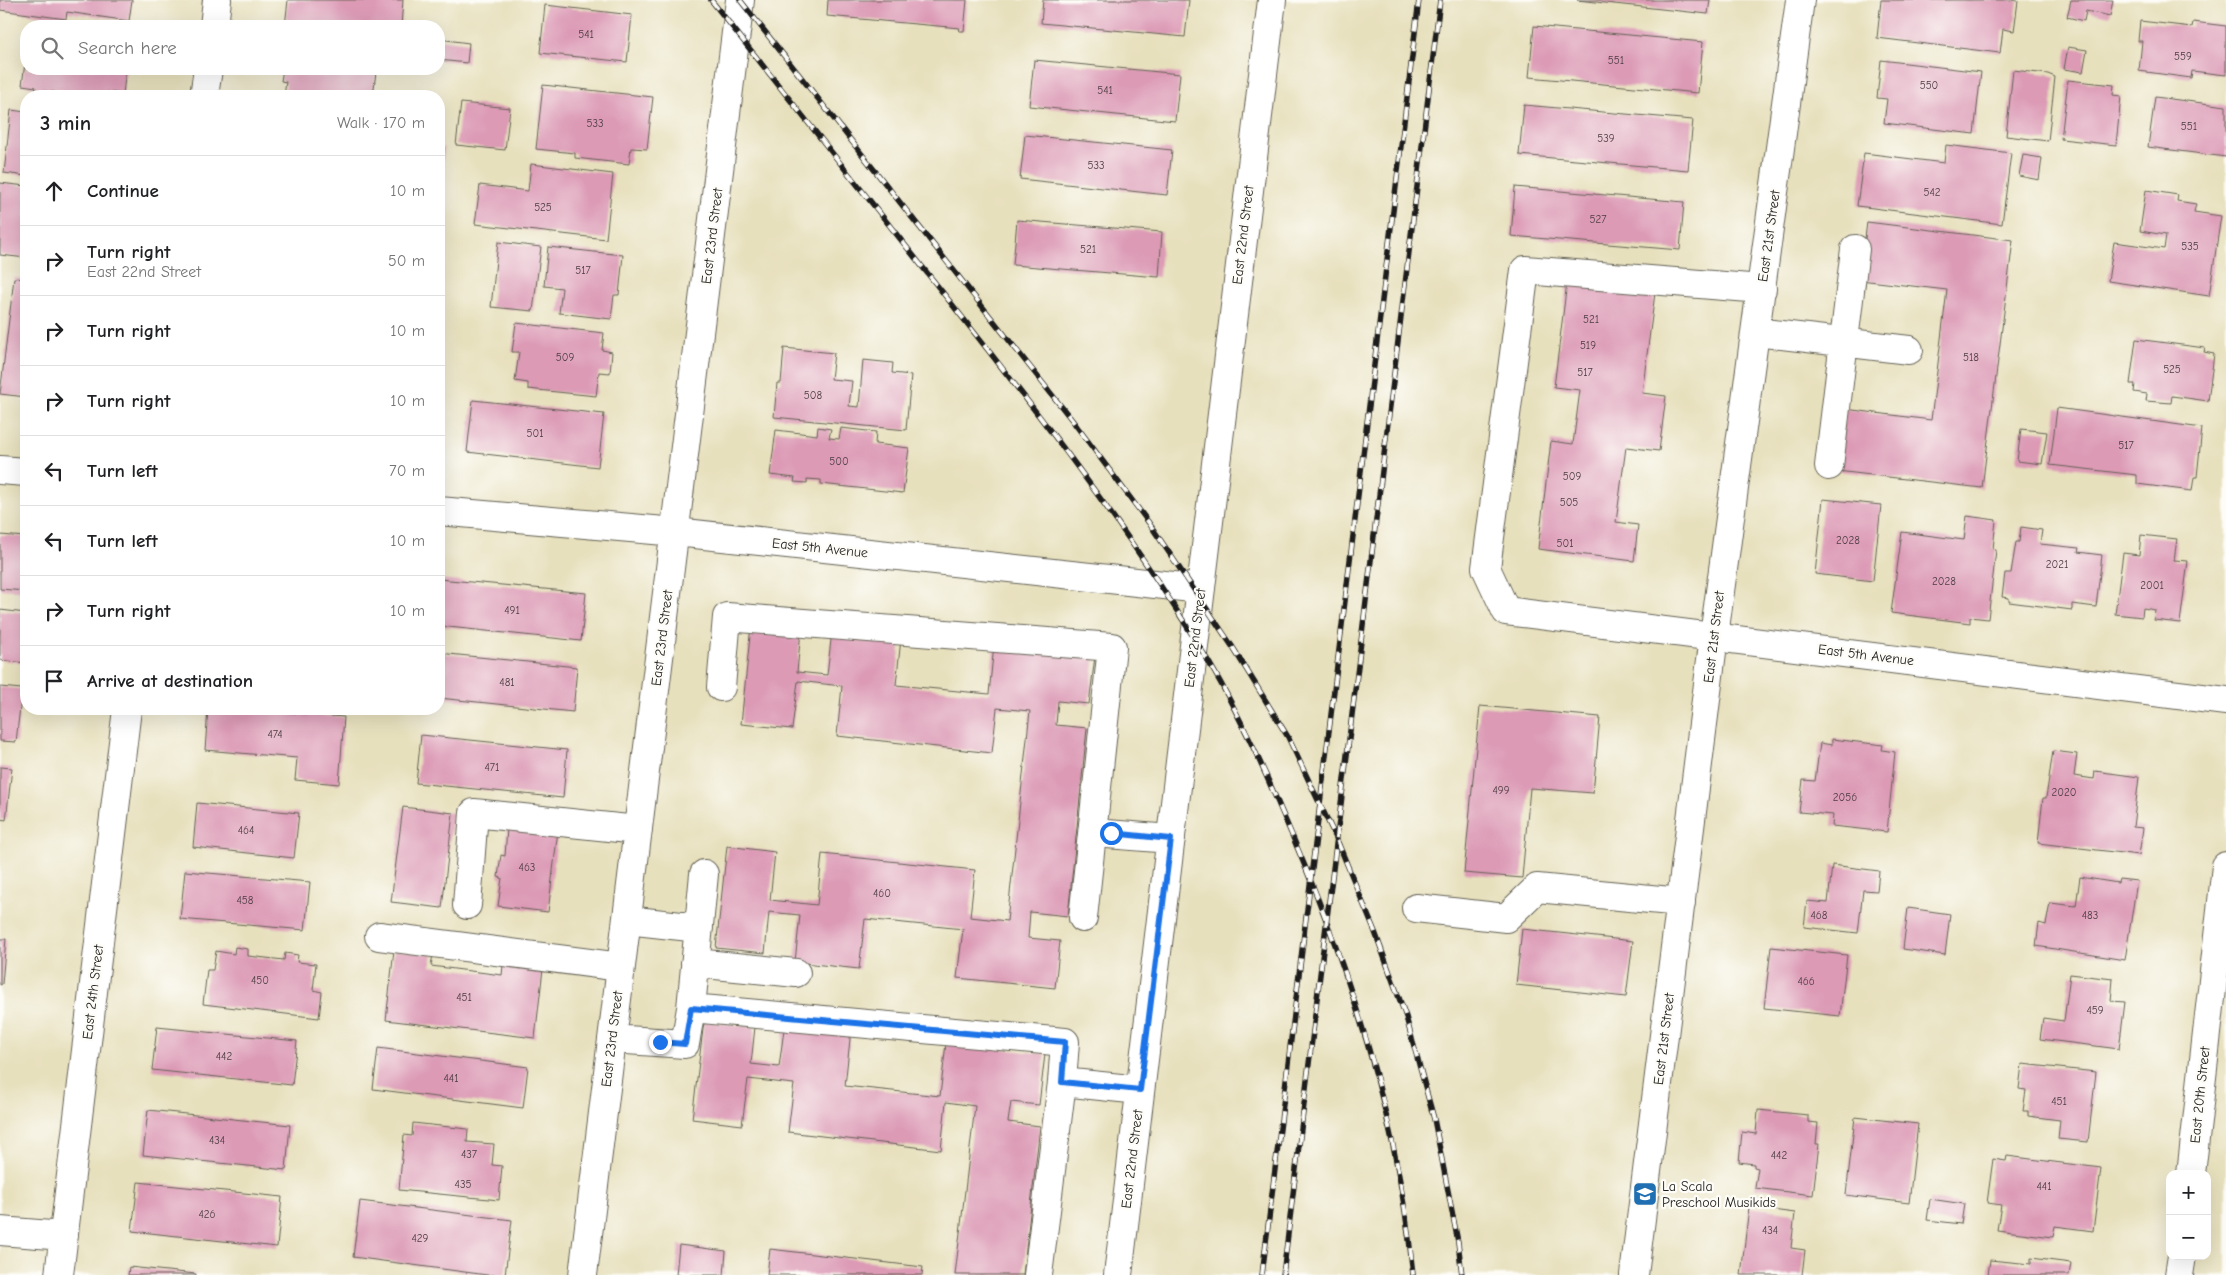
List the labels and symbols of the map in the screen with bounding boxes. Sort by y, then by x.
house number: 541 [578,28,594,41]
house number: 559 [2174,50,2192,63]
house number: 551 [1608,54,1624,67]
house number: 550 [1920,79,1938,92]
house number: 541 [1097,84,1113,97]
house number: 533 [586,117,604,130]
house number: 551 [2181,120,2197,133]
house number: 539 [1597,132,1615,145]
house number: 533 [1087,159,1105,172]
street label: East 22nd Street [1228,183,1258,286]
street label: East 23rd Street [698,186,726,285]
house number: 542 [1923,186,1941,199]
street label: East 21st Street [1754,188,1784,283]
house number: 525 [534,201,552,214]
house number: 527 [1590,213,1606,226]
house number: 535 [2181,240,2199,253]
house number: 521 [1080,243,1096,256]
house number: 517 [575,264,591,277]
house number: 521 [1583,313,1599,326]
house number: 519 [1580,339,1596,352]
house number: 509 [556,351,574,364]
house number: 518 [1963,351,1979,364]
house number: 525 [2163,363,2181,376]
house number: 517 [1577,366,1593,379]
house number: 508 [804,389,822,402]
house number: 501 [526,427,544,440]
house number: 517 [2118,439,2134,452]
house number: 500 [829,455,849,468]
house number: 509 [1563,470,1581,483]
house number: 505 [1560,496,1578,509]
street label: East 5th Avenue [771,534,869,562]
house number: 2028 [1836,534,1860,547]
house number: 501 [1556,537,1574,550]
house number: 2021 [2046,558,2068,571]
house number: 2028 [1932,575,1956,588]
house number: 2001 [2140,579,2164,592]
street label: East 22nd Street [1180,586,1210,689]
street label: East 23rd Street [648,588,676,687]
street label: East 21st Street [1700,589,1728,684]
house number: 491 [504,604,520,617]
street label: East 5th Avenue [1817,641,1915,669]
house number: 481 [499,676,515,689]
house number: 474 [268,728,282,741]
house number: 471 [485,761,499,774]
house number: 499 [1492,784,1510,797]
house number: 2020 [2052,786,2076,799]
house number: 2056 [1833,791,1857,804]
route start [1100,822,1123,845]
house number: 464 [238,824,254,837]
house number: 463 [519,861,535,874]
house number: 460 [873,887,891,900]
house number: 458 [237,894,254,907]
house number: 468 [1811,909,1828,922]
house number: 483 [2082,909,2098,922]
street label: East 24th Street [79,943,107,1040]
house number: 450 [251,974,269,987]
house number: 466 [1797,975,1815,988]
street label: East 23rd Street [598,989,626,1088]
house number: 451 [456,991,472,1004]
street label: East 21st Street [1650,991,1678,1086]
house number: 459 [2086,1004,2104,1017]
route end [649,1031,672,1054]
street label: East 20th Street [2186,1045,2214,1144]
house number: 442 [216,1050,232,1063]
house number: 441 [443,1072,459,1085]
house number: 451 [2051,1095,2067,1108]
street label: East 22nd Street [1117,1107,1147,1210]
house number: 434 [209,1134,225,1147]
house number: 437 [461,1148,477,1161]
house number: 442 [1771,1149,1787,1162]
house number: 435 [455,1178,471,1191]
place label: La Scala Preschool Musikids [1662,1178,1776,1211]
house number: 441 [2036,1180,2052,1193]
school or university icon: La Scala Preschool Musikids [1632,1181,1658,1207]
house number: 426 [198,1208,216,1221]
house number: 434 [1762,1224,1778,1237]
house number: 429 [412,1232,429,1245]

